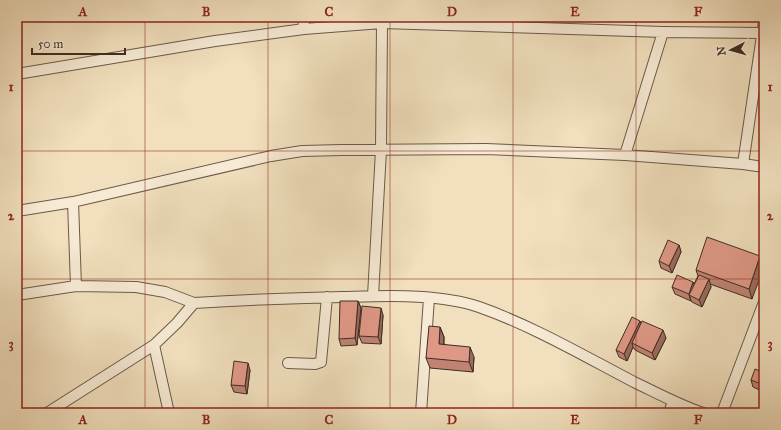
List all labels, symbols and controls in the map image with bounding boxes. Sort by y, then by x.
text: A [78,4,88,20]
text: B [202,4,211,20]
text: C [325,4,334,20]
text: D [447,4,457,20]
text: E [570,4,580,20]
text: F [694,4,703,20]
scale bar [32,30,125,56]
north arrow [711,30,751,70]
text: 50 m [38,37,63,51]
text: N [715,45,729,56]
text: 1 [8,79,14,95]
text: 1 [767,79,773,95]
text: 2 [8,208,15,224]
text: 2 [767,208,774,224]
text: 3 [8,336,14,352]
text: 3 [767,336,773,352]
text: A [78,412,88,428]
text: B [202,412,211,428]
text: C [325,412,334,428]
text: D [447,412,457,428]
text: E [570,412,580,428]
text: F [694,412,703,428]

